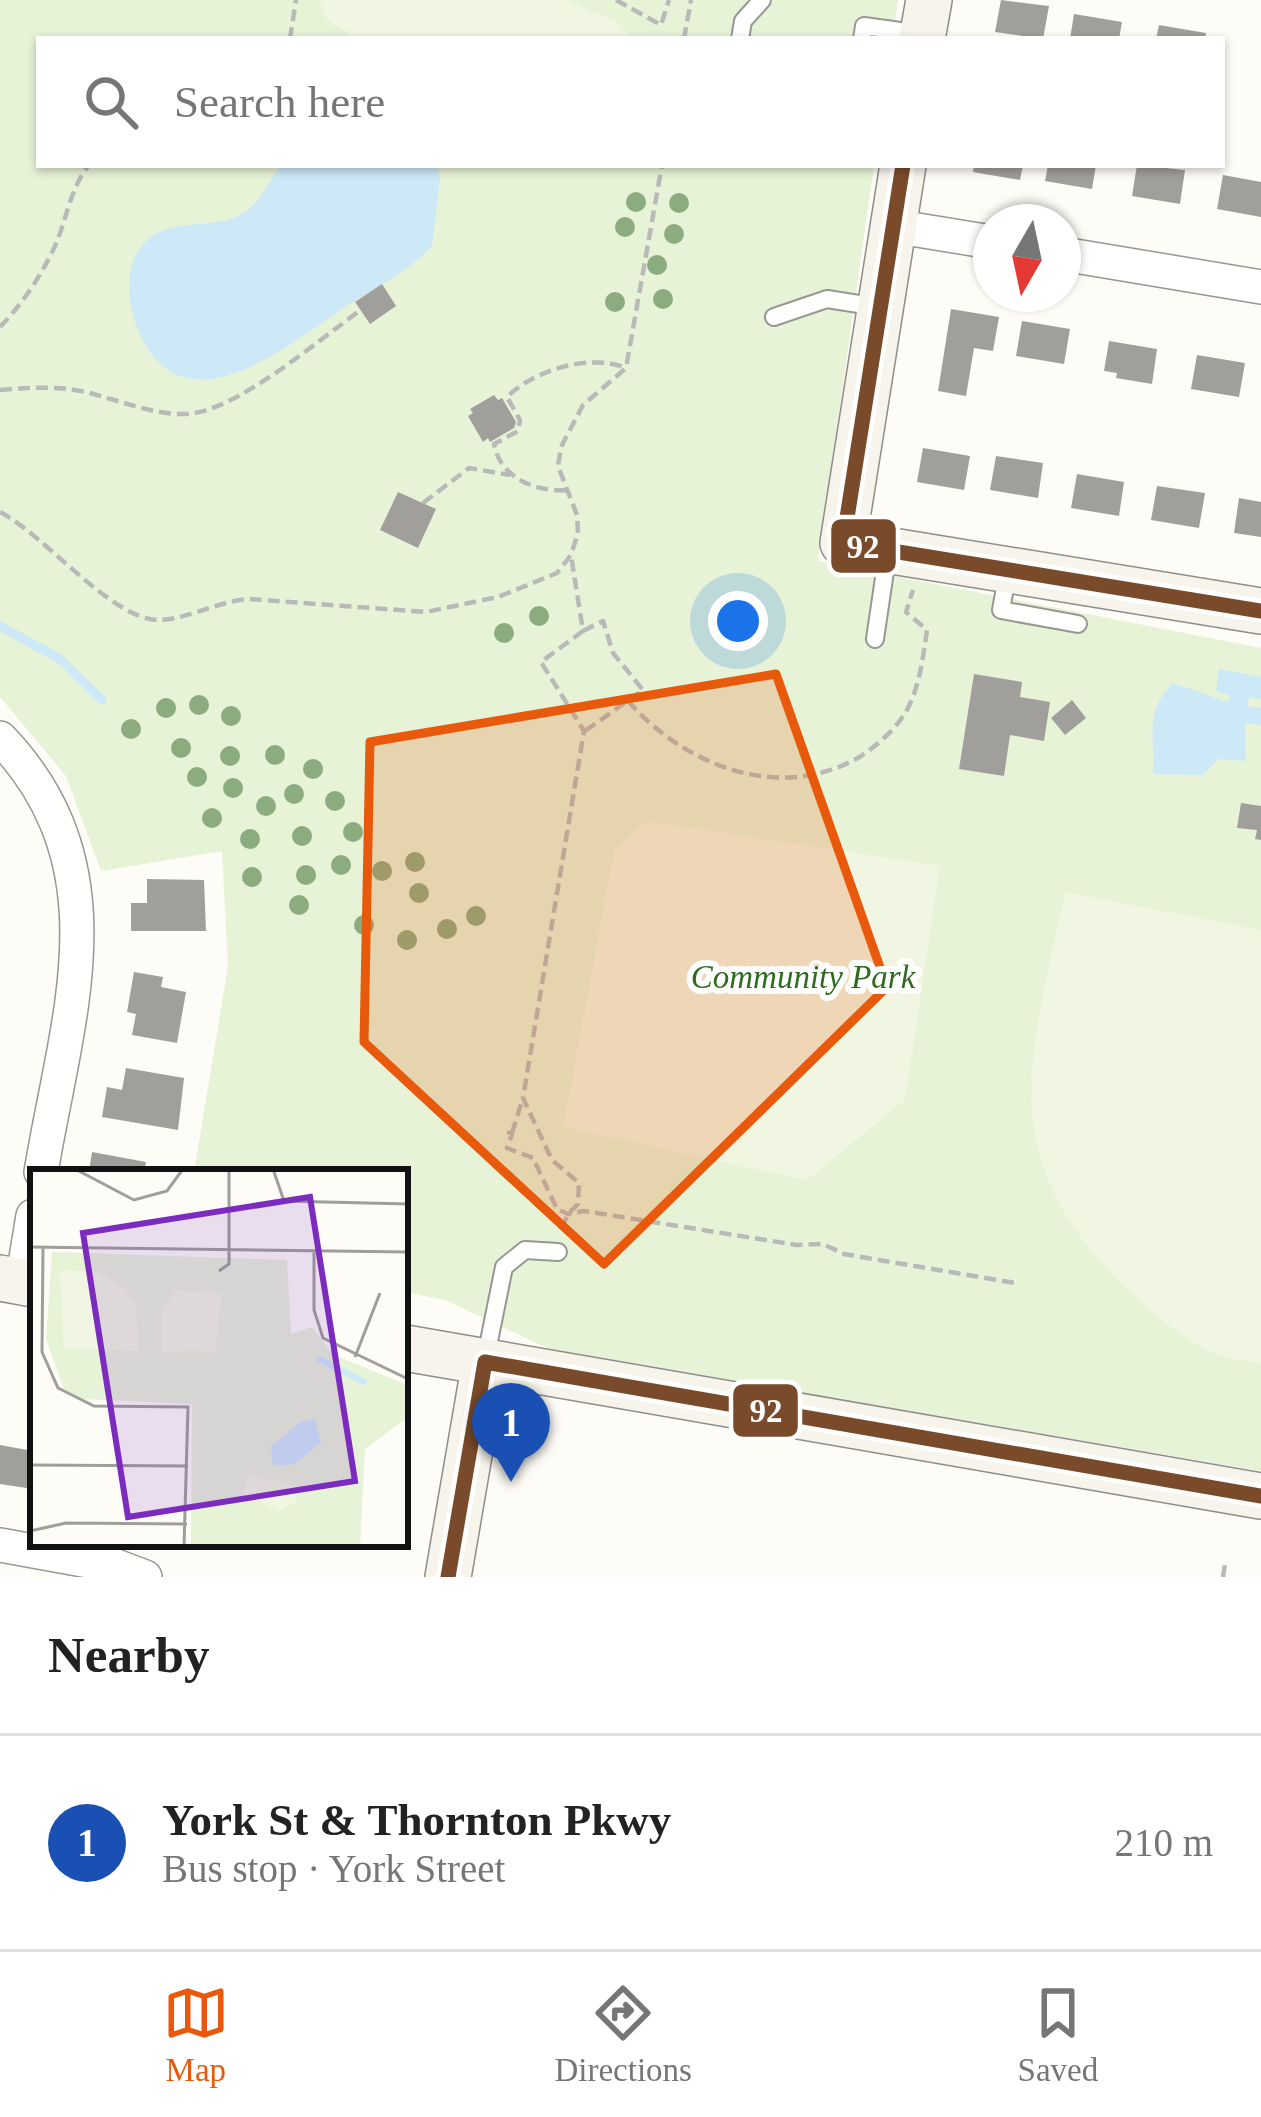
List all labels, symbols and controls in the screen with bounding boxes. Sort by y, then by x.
search box [36,36,1225,168]
icon: search [78,69,144,135]
text: Search here [174,77,385,127]
north arrow [973,204,1081,312]
line badge: 92 [829,517,898,575]
text: 92 [847,529,880,565]
your location [708,591,768,651]
park label: Community Park [691,959,917,995]
inset map [30,1169,408,1547]
line badge: 92 [731,1382,800,1439]
pin: 1 [472,1383,550,1482]
text: 92 [750,1393,783,1429]
text: Nearby [48,1627,209,1683]
text: York St & Thornton Pkwy [162,1795,671,1845]
text: 1 [77,1821,97,1864]
text: 210 m [1114,1821,1213,1864]
text: Bus stop · York Street [162,1847,505,1890]
tab: Map [163,1980,229,2089]
tab: Directions [554,1980,692,2089]
tab: Saved [1018,1980,1098,2089]

